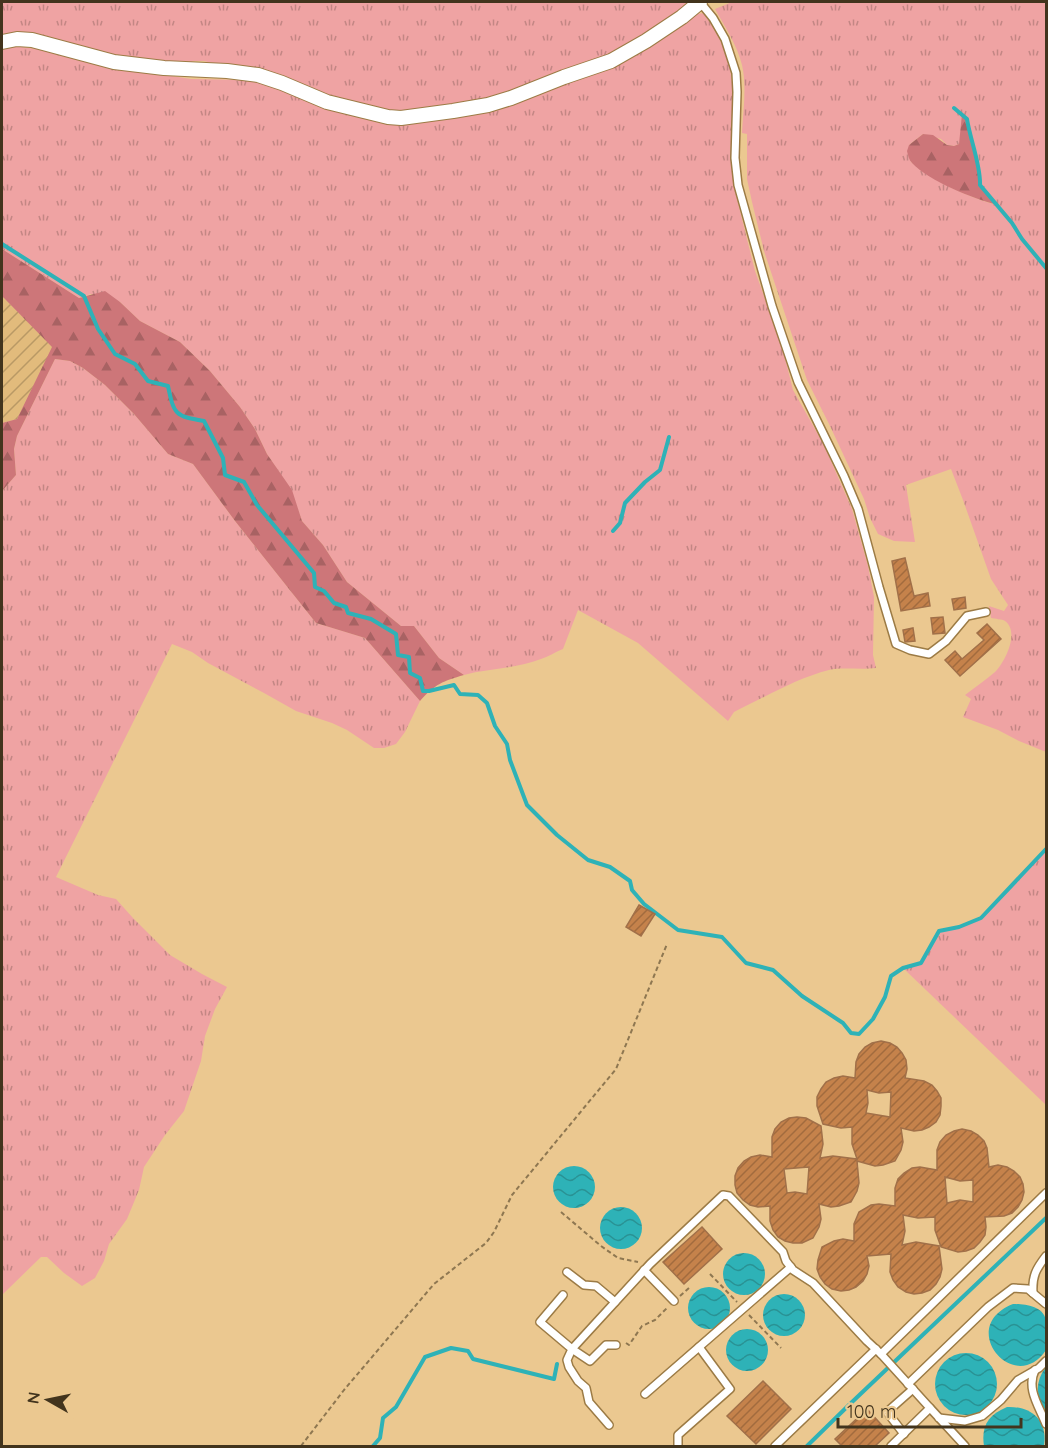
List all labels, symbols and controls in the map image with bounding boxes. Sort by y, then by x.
north arrow [18,1370,78,1430]
text: N [22,1390,44,1405]
scale bar [838,1391,1021,1429]
text: 100 m [847,1400,896,1423]

